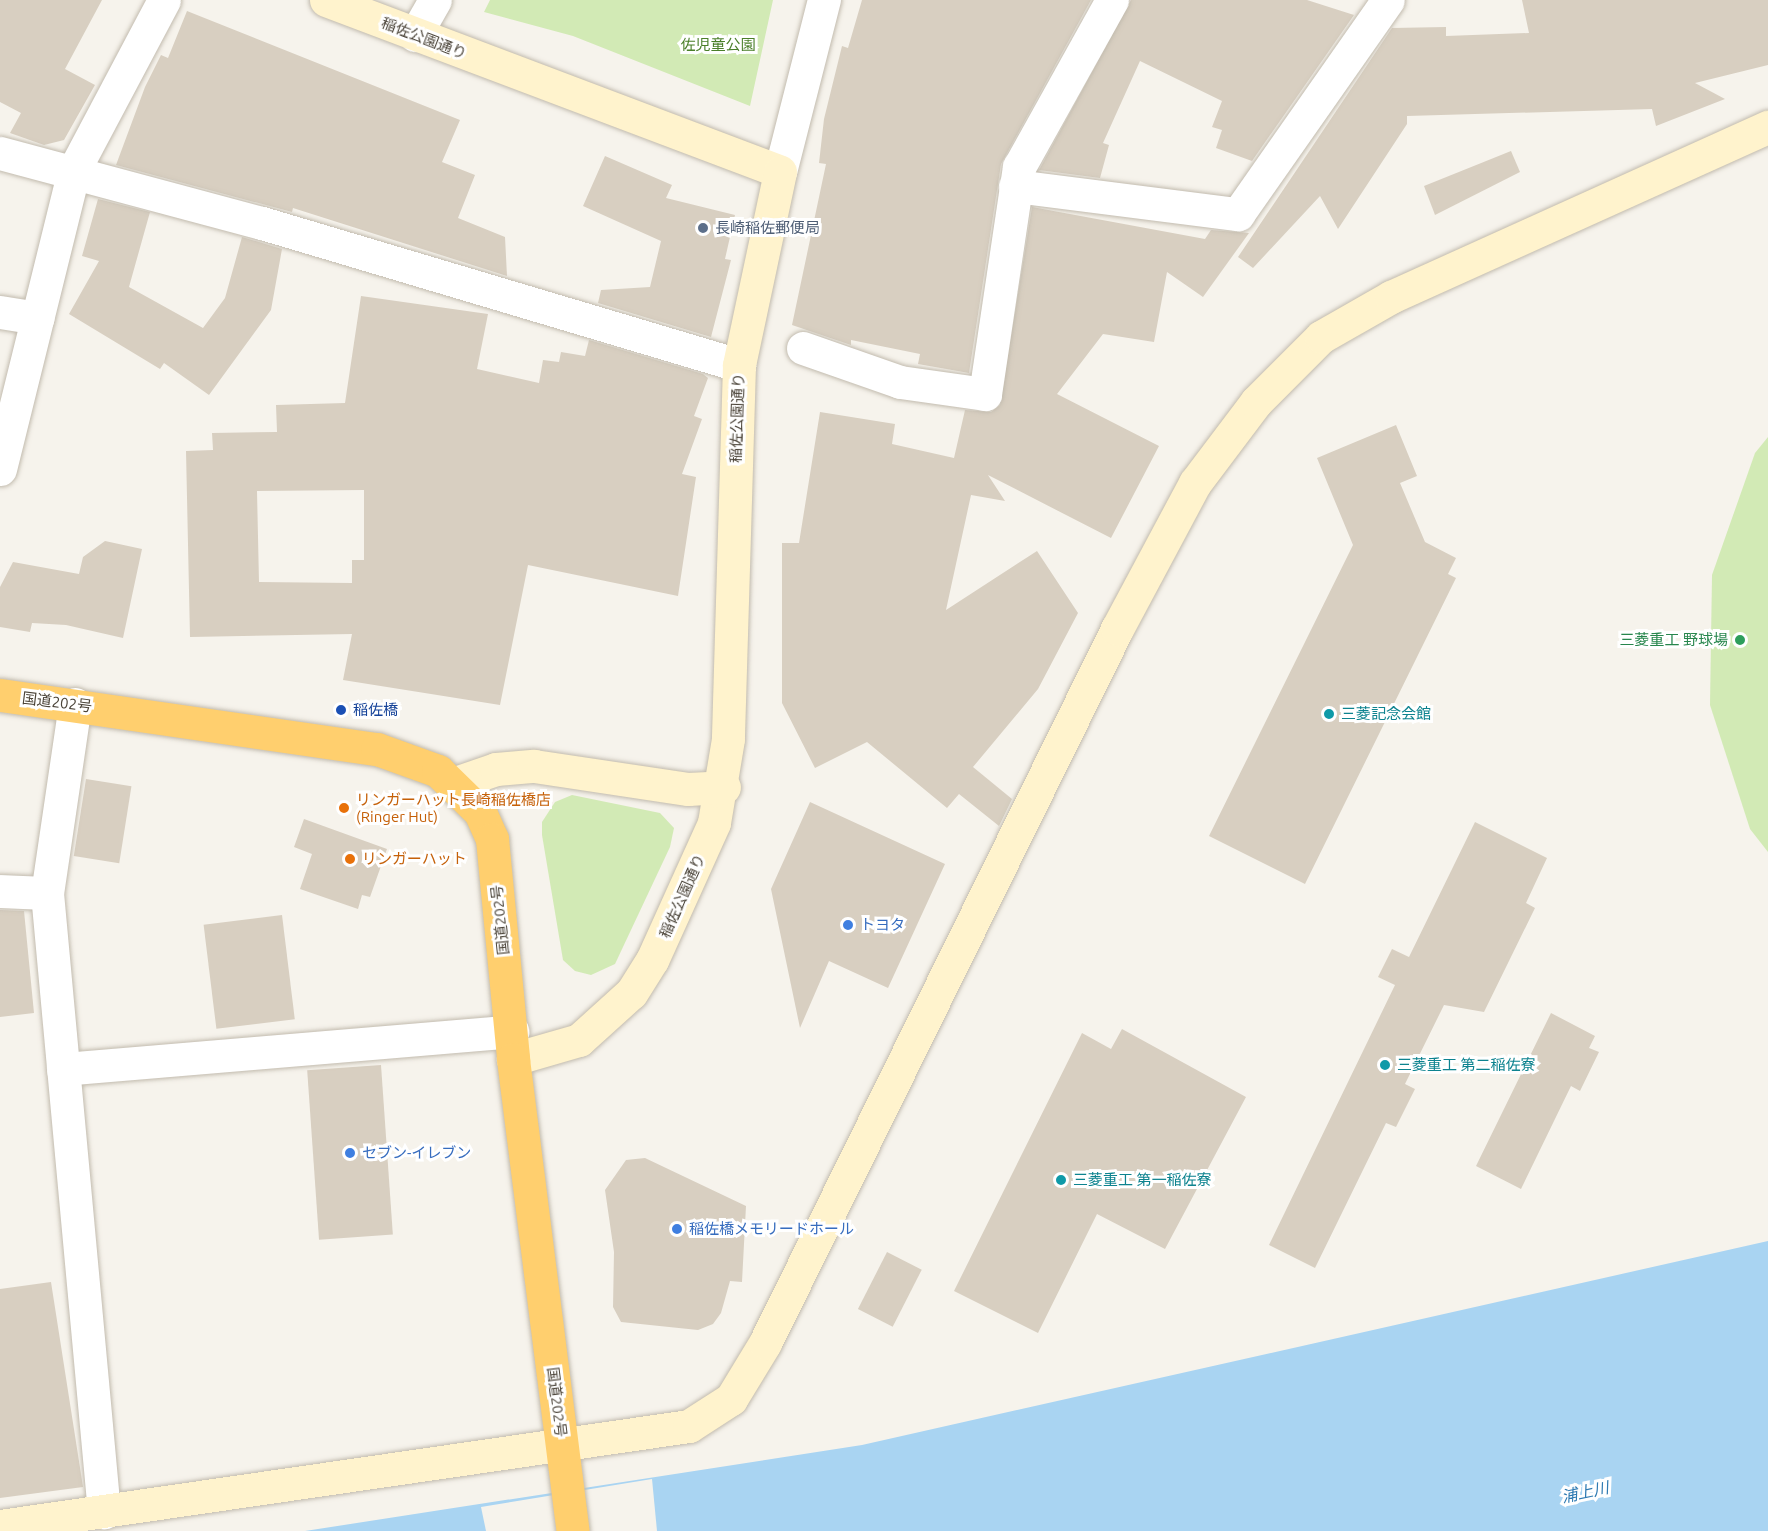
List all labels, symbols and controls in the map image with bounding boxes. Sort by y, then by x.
street label: 稲佐公園通り [379,13,469,63]
park label: 佐児童公園 [681,36,755,54]
place label: 長崎稲佐郵便局 [715,219,820,237]
marker: 長崎稲佐郵便局 [696,221,710,235]
street label: 稲佐公園通り [726,373,748,463]
place label: 三菱重工 野球場 [1620,631,1728,649]
marker: 三菱重工 野球場 [1733,633,1747,647]
street label: 国道202号 [21,689,93,715]
place label: 稲佐橋 [353,701,398,719]
marker: 稲佐橋 [334,703,348,717]
place label: 三菱記念会館 [1341,705,1431,723]
marker: 三菱記念会館 [1322,707,1336,721]
place label: リンガーハット長崎稲佐橋店 (Ringer Hut) [356,790,551,825]
marker: リンガーハット長崎稲佐橋店 (Ringer Hut) [337,801,351,815]
place label: リンガーハット [362,850,467,868]
street label: 稲佐公園通り [655,851,709,941]
marker: リンガーハット [343,852,357,866]
street label: 国道202号 [487,884,513,956]
place label: トヨタ [860,916,905,934]
marker: トヨタ [841,918,855,932]
place label: 三菱重工 第二稲佐寮 [1397,1056,1535,1074]
marker: 三菱重工 第二稲佐寮 [1378,1058,1392,1072]
place label: セブン-イレブン [362,1144,471,1162]
marker: セブン-イレブン [343,1146,357,1160]
place label: 三菱重工 第一稲佐寮 [1073,1171,1211,1189]
marker: 三菱重工 第一稲佐寮 [1054,1173,1068,1187]
place label: 稲佐橋メモリードホール [689,1220,854,1238]
marker: 稲佐橋メモリードホール [670,1222,684,1236]
street label: 国道202号 [544,1366,570,1438]
water label: 浦上川 [1560,1478,1610,1506]

